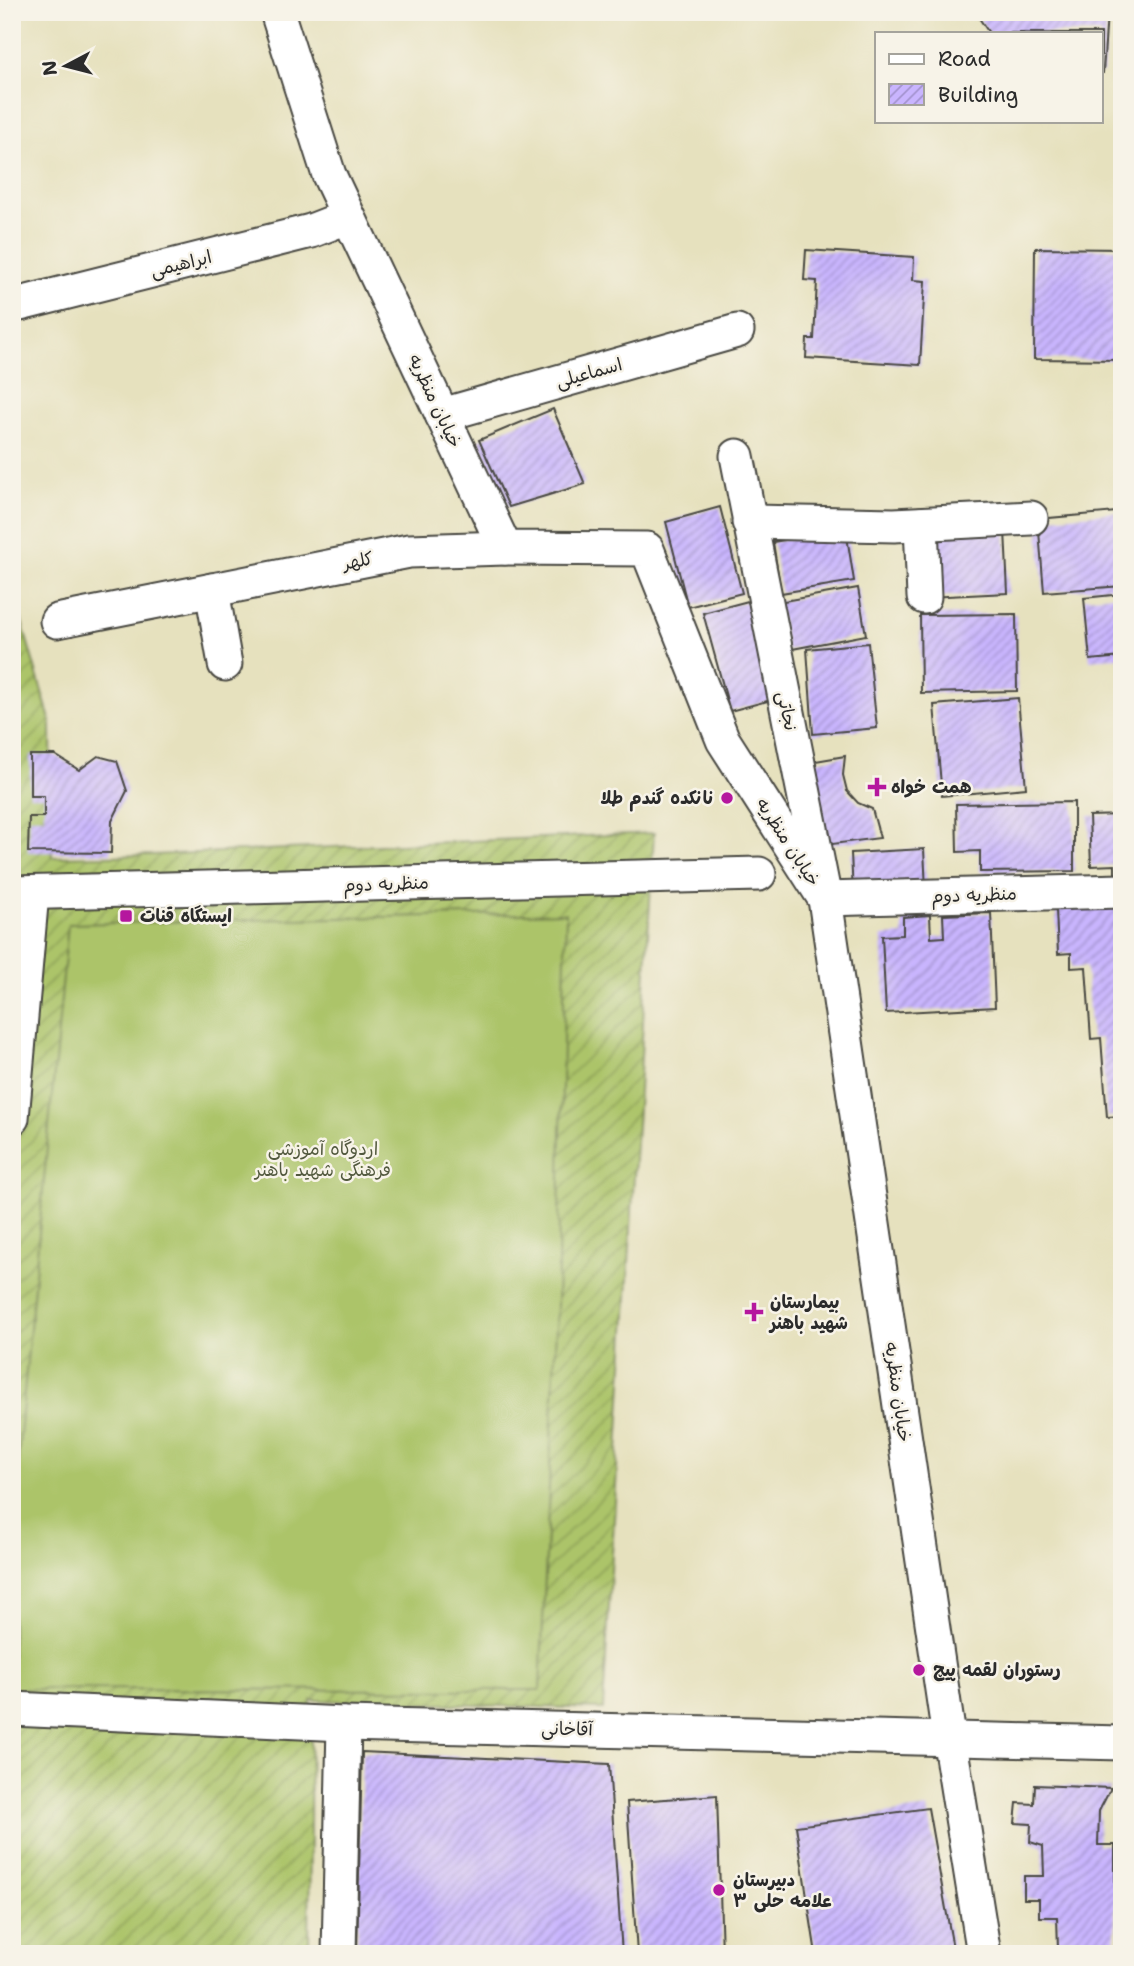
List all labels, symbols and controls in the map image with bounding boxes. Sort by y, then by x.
north arrow [32,32,102,102]
legend [875,32,1102,122]
text: Road [938,45,991,73]
text: N [36,59,63,77]
text: Building [938,81,1018,109]
street label: ابراهیمی [148,245,214,283]
street label: خیابان منظریه [403,350,467,452]
street label: اسماعیلی [553,352,625,394]
street label: کلهر [339,546,376,576]
street label: نجاتی [771,689,803,733]
place label: همت خواه [891,775,972,799]
marker: همت خواه [869,779,885,795]
place label: نانکده گندم طلا [601,786,713,812]
marker: نانکده گندم طلا [719,790,735,806]
street label: خیابان منظریه [750,793,826,891]
street label: منظریه دوم [343,871,429,899]
street label: منظریه دوم [931,882,1017,910]
place label: ایستگاه قنات [140,904,232,928]
marker: ایستگاه قنات [118,908,134,924]
park label: اردوگاه آموزشی فرهنگی شهید باهنر [253,1137,391,1182]
place label: بیمارستان شهید باهنر [768,1290,848,1335]
marker: بیمارستان شهید باهنر [744,1302,764,1322]
street label: خیابان منظریه [879,1340,917,1444]
place label: رستوران لقمه پیچ [933,1658,1061,1682]
marker: رستوران لقمه پیچ [911,1662,927,1678]
street label: آقاخانی [541,1717,595,1741]
place label: دبیرستان علامه حلی ۳ [733,1868,833,1913]
marker: دبیرستان علامه حلی ۳ [711,1882,727,1898]

